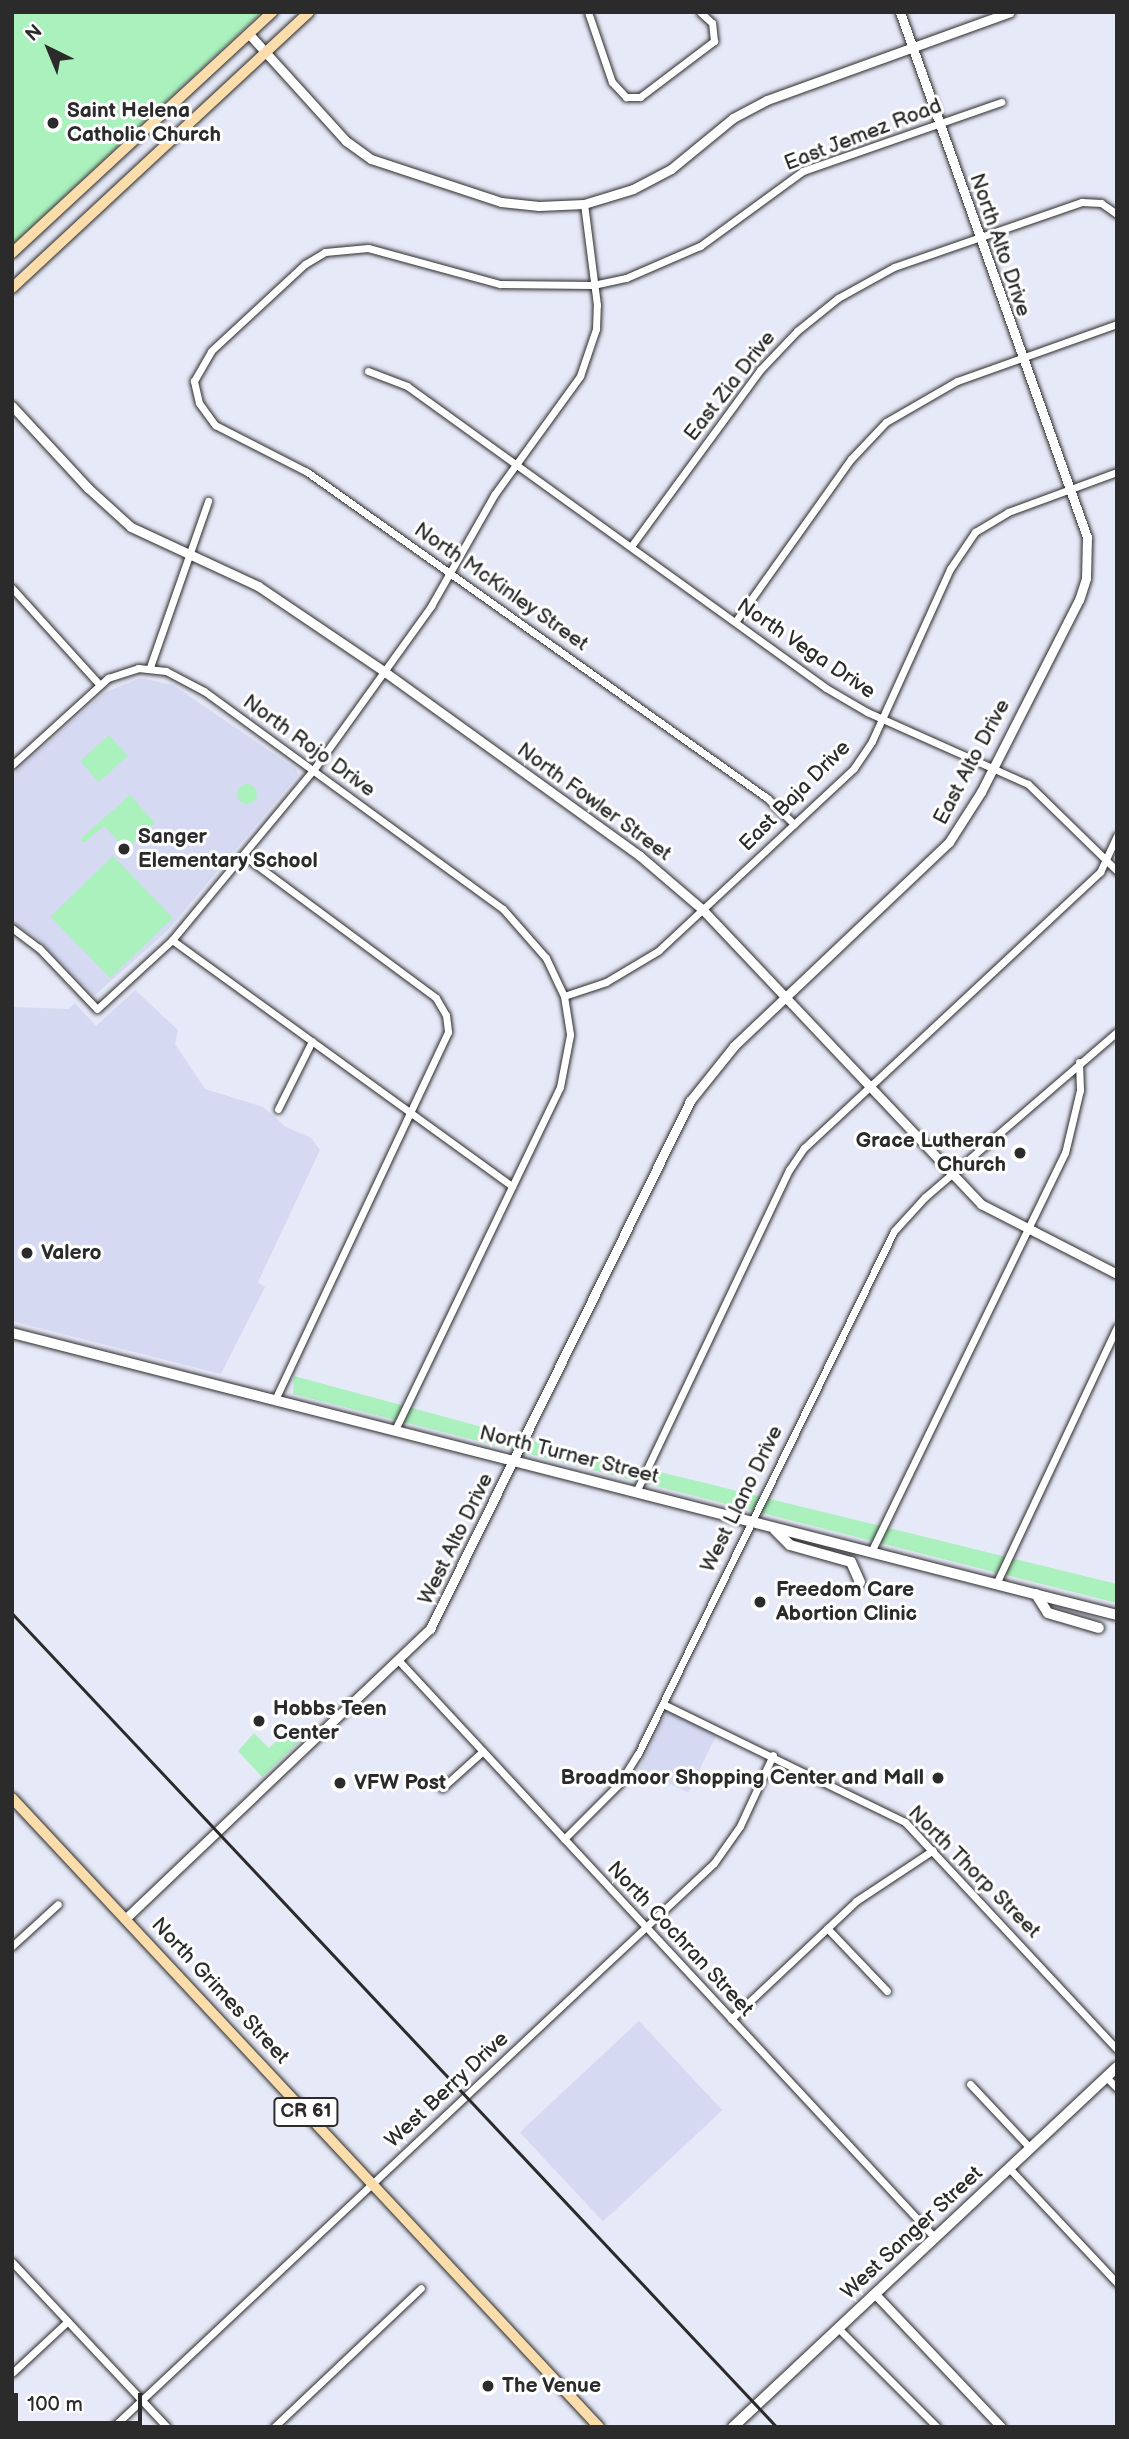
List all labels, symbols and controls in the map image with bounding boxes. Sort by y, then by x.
north arrow [14,14,84,84]
text: N [21,20,47,47]
street label: East Jemez Road [780,93,946,177]
place label: Saint Helena Catholic Church [67,98,221,148]
marker: Saint Helena Catholic Church [45,115,61,131]
street label: North Alto Drive [964,170,1036,320]
street label: East Zia Drive [679,326,781,446]
street label: North McKinley Street [408,517,594,657]
street label: North Vega Drive [732,593,880,705]
street label: North Rojo Drive [238,689,380,803]
street label: East Alto Drive [928,695,1016,829]
street label: East Baja Drive [734,735,856,857]
street label: North Fowler Street [512,737,676,867]
place label: Sanger Elementary School [138,824,318,874]
marker: Sanger Elementary School [116,841,132,857]
place label: Grace Lutheran Church [856,1128,1006,1178]
marker: Grace Lutheran Church [1012,1145,1028,1161]
place label: Valero [41,1240,102,1266]
marker: Valero [19,1245,35,1261]
street label: North Turner Street [476,1420,662,1490]
street label: West Llano Drive [696,1421,788,1577]
street label: West Alto Drive [413,1469,499,1609]
place label: Freedom Care Abortion Clinic [776,1577,917,1627]
marker: Freedom Care Abortion Clinic [750,1592,770,1612]
place label: Hobbs Teen Center [273,1696,387,1746]
marker: Hobbs Teen Center [251,1713,267,1729]
place label: Broadmoor Shopping Center and Mall [560,1765,924,1791]
place label: VFW Post [354,1770,446,1796]
marker: Broadmoor Shopping Center and Mall [930,1770,946,1786]
marker: VFW Post [332,1775,348,1791]
street label: North Thorp Street [902,1800,1046,1944]
street label: North Cochran Street [602,1856,758,2022]
street label: North Grimes Street [146,1913,294,2069]
street label: West Berry Drive [380,2026,514,2154]
road number: CR 61 [273,2096,339,2128]
street label: West Sanger Street [836,2161,988,2305]
place label: The Venue [502,2373,602,2399]
marker: The Venue [480,2378,496,2394]
scale bar [18,2380,145,2424]
text: 100 m [27,2392,83,2417]

